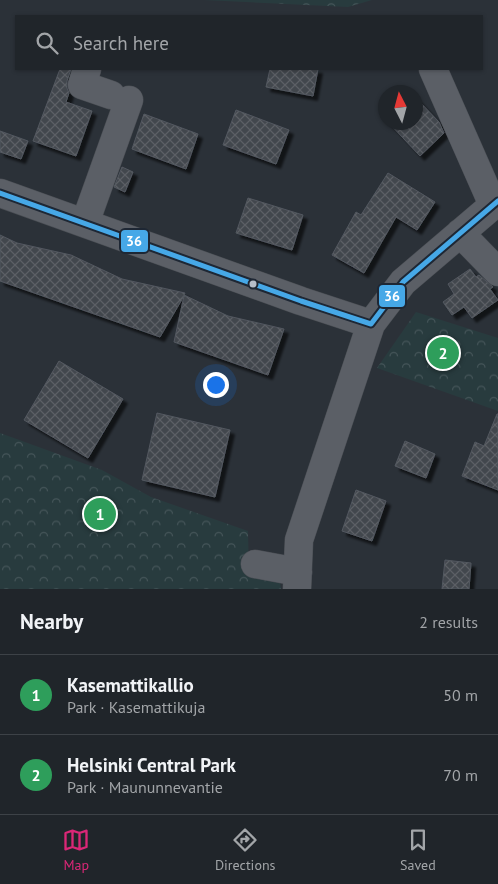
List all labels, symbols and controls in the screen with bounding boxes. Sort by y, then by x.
search box [15,15,483,70]
icon: search [33,29,61,57]
text: Search here [73,31,169,55]
north arrow [378,85,423,130]
line badge: 36 [120,229,149,253]
text: 36 [126,232,142,250]
unlabelled marker [248,279,258,289]
line badge: 36 [378,284,406,308]
text: 36 [384,287,400,305]
pin: 2 [427,334,459,372]
your location [203,372,229,398]
pin: 1 [84,495,116,533]
text: Nearby [20,608,83,635]
text: 2 results [419,612,478,632]
text: Kasemattikallio [67,673,194,697]
text: 1 [31,685,41,705]
text: 50 m [443,685,478,705]
text: Park · Kasemattikuja [67,697,205,717]
text: Helsinki Central Park [67,753,236,777]
text: 2 [31,765,41,785]
text: 70 m [443,765,478,785]
text: Park · Maununnevantie [67,777,223,797]
tab: Map [62,826,90,874]
tab: Directions [215,826,275,874]
tab: Saved [400,826,436,874]

